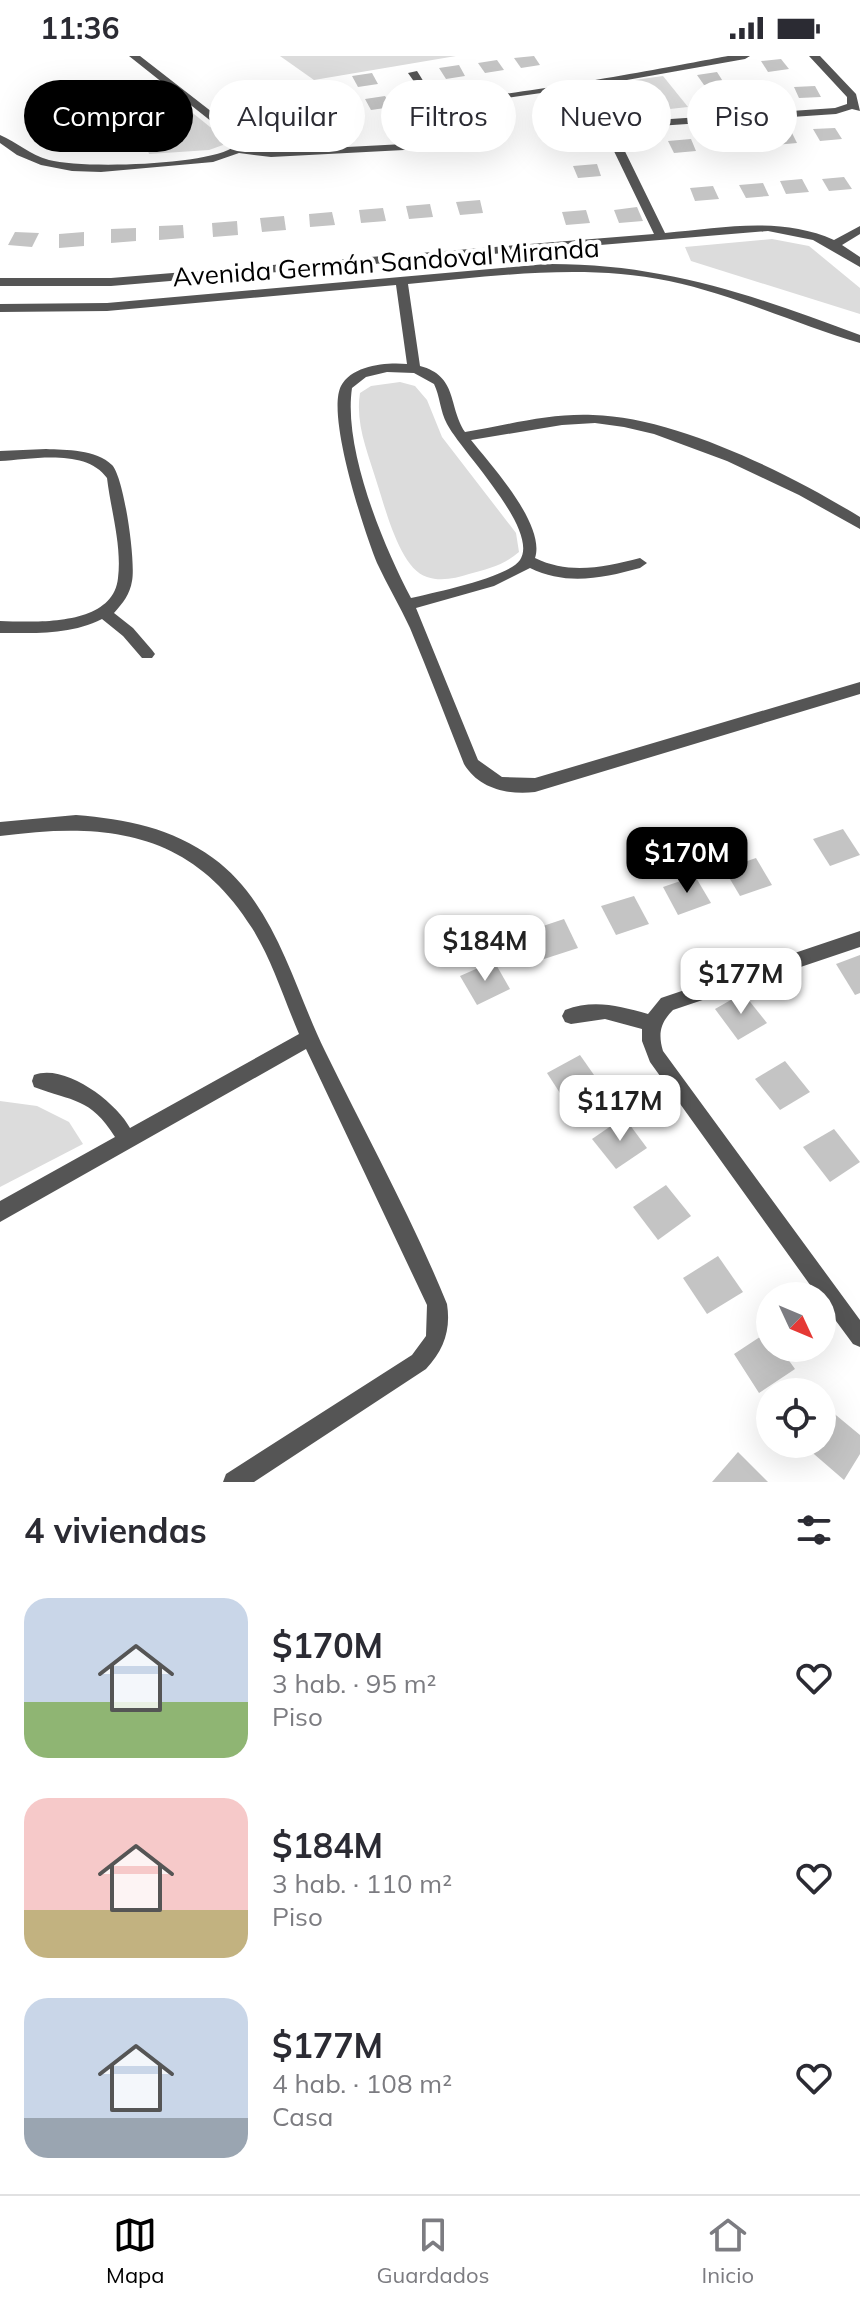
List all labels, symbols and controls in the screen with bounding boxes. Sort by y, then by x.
text: 11:36 [40,9,119,47]
chip: Comprar [24,80,193,152]
chip: Alquilar [209,80,365,152]
chip: Filtros [381,80,516,152]
chip: Nuevo [532,80,671,152]
chip: Piso [687,80,797,152]
street label: Avenida Germán Sandoval Miranda [171,231,601,293]
pin: $170M [631,827,743,895]
text: $170M [644,836,730,869]
pin: $184M [429,915,541,983]
text: $184M [442,924,528,957]
pin: $177M [685,948,797,1016]
text: $177M [698,957,784,990]
pin: $117M [564,1075,676,1143]
text: $117M [577,1084,663,1117]
north arrow [756,1282,836,1362]
map controls [756,1282,836,1458]
button: locate [756,1378,836,1458]
icon: filters [792,1508,836,1552]
text: 4 viviendas [24,1509,207,1552]
text: $170M [272,1624,383,1667]
icon: home [88,1630,184,1726]
icon: heart [792,1656,836,1700]
text: 3 hab. · 95 m² [272,1667,436,1700]
text: Piso [272,1700,323,1733]
text: $184M [272,1824,383,1867]
icon: home [88,1830,184,1926]
icon: heart [792,1856,836,1900]
text: 3 hab. · 110 m² [272,1867,452,1900]
text: Piso [272,1900,323,1933]
text: $177M [272,2024,383,2067]
icon: home [88,2030,184,2126]
icon: heart [792,2056,836,2100]
text: 4 hab. · 108 m² [272,2067,452,2100]
text: Casa [272,2100,333,2133]
tab: Mapa [106,2213,165,2289]
tab: Guardados [377,2213,489,2289]
tab: Inicio [701,2213,754,2289]

